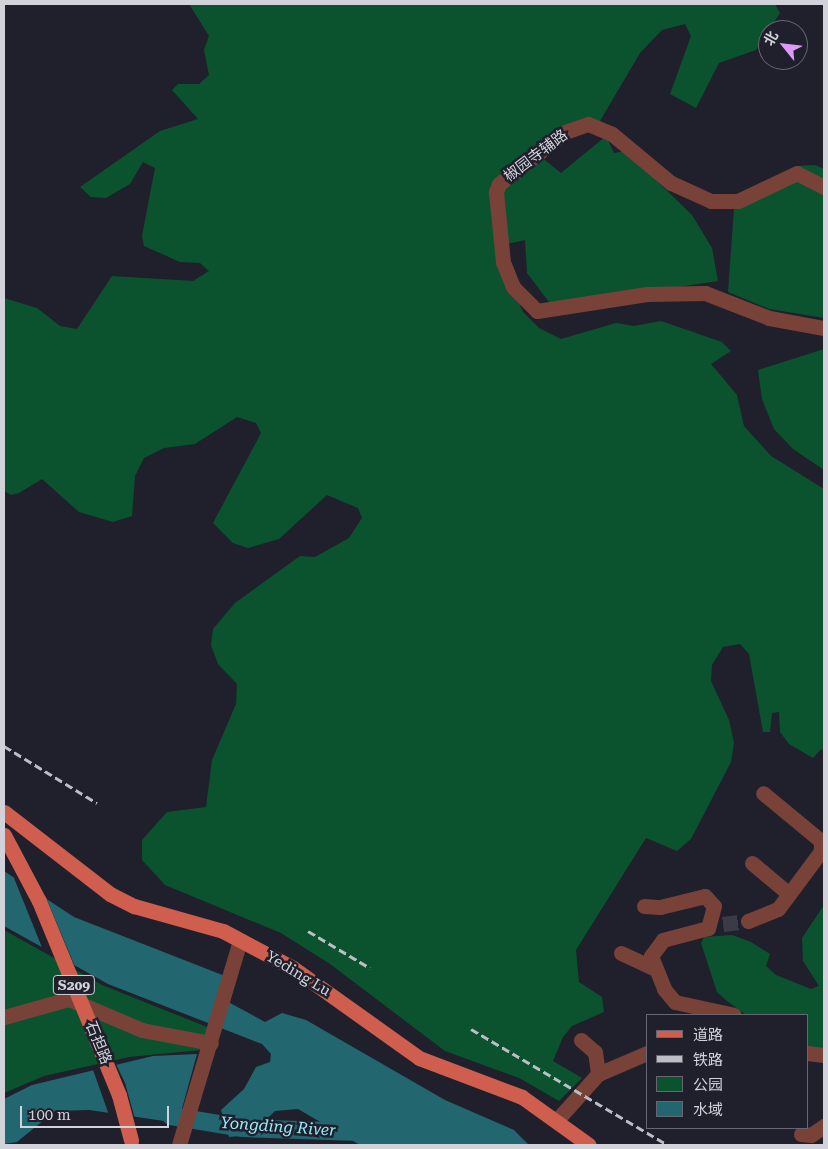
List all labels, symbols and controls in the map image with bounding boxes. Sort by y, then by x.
north arrow [758,20,808,70]
text: 北 [760,28,781,48]
street label: 椒园寺辅路 [501,126,571,186]
street label: Yeding Lu [262,948,334,1000]
road number: S209 [53,974,95,996]
legend [646,1014,808,1129]
street label: 石担路 [81,1019,115,1067]
text: 道路 [693,1026,723,1044]
text: 铁路 [693,1051,723,1069]
text: 公园 [693,1076,723,1094]
scale bar [22,1096,171,1128]
text: 水域 [693,1101,723,1119]
text: 100 m [28,1106,71,1124]
water label: Yongding River [220,1113,336,1141]

